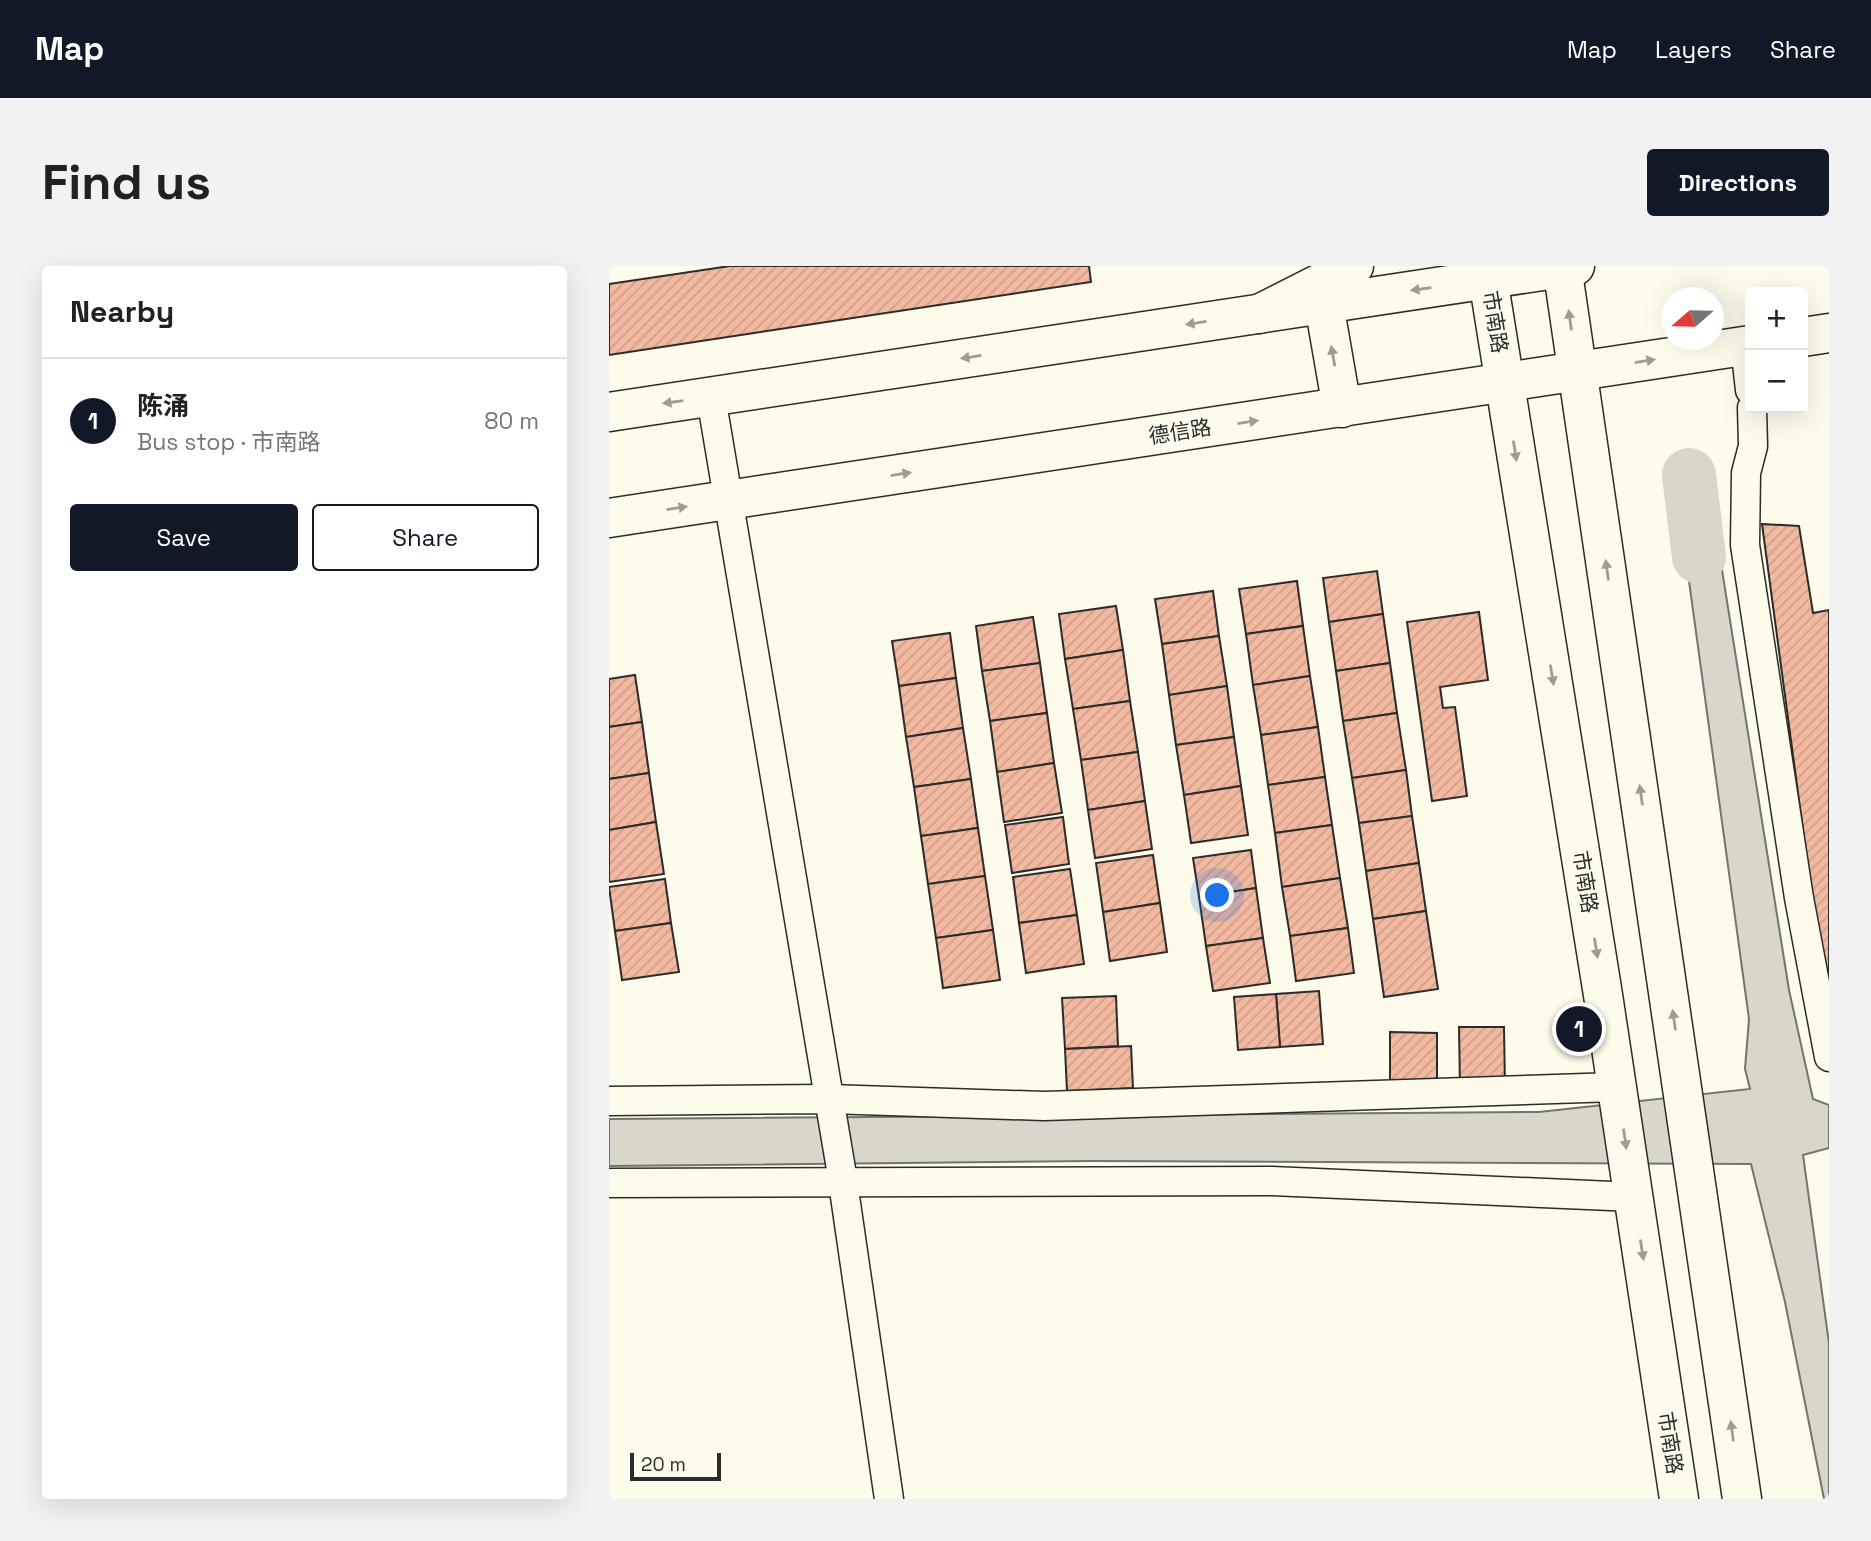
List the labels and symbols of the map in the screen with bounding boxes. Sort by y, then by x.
one-way arrow [1410,284,1432,295]
north arrow [1661,287,1724,350]
street label: 市南路 [1477,289,1514,355]
one-way arrow [1565,309,1576,331]
one-way arrow [1185,318,1207,329]
one-way arrow [1327,345,1338,367]
one-way arrow [960,352,982,363]
one-way arrow [1635,355,1657,366]
one-way arrow [662,397,684,408]
street label: 德信路 [1147,413,1213,450]
one-way arrow [1237,416,1259,427]
one-way arrow [1510,440,1521,462]
one-way arrow [891,468,913,479]
one-way arrow [666,502,688,513]
one-way arrow [1601,559,1612,581]
one-way arrow [1546,664,1557,686]
one-way arrow [1635,784,1646,806]
street label: 市南路 [1567,849,1604,915]
your location [1200,878,1234,912]
one-way arrow [1591,937,1602,959]
pin: 1 [1556,1003,1602,1055]
one-way arrow [1668,1009,1679,1031]
one-way arrow [1619,1128,1630,1150]
one-way arrow [1636,1239,1647,1261]
street label: 市南路 [1652,1410,1689,1476]
one-way arrow [1727,1420,1738,1442]
scale bar [630,1450,721,1482]

